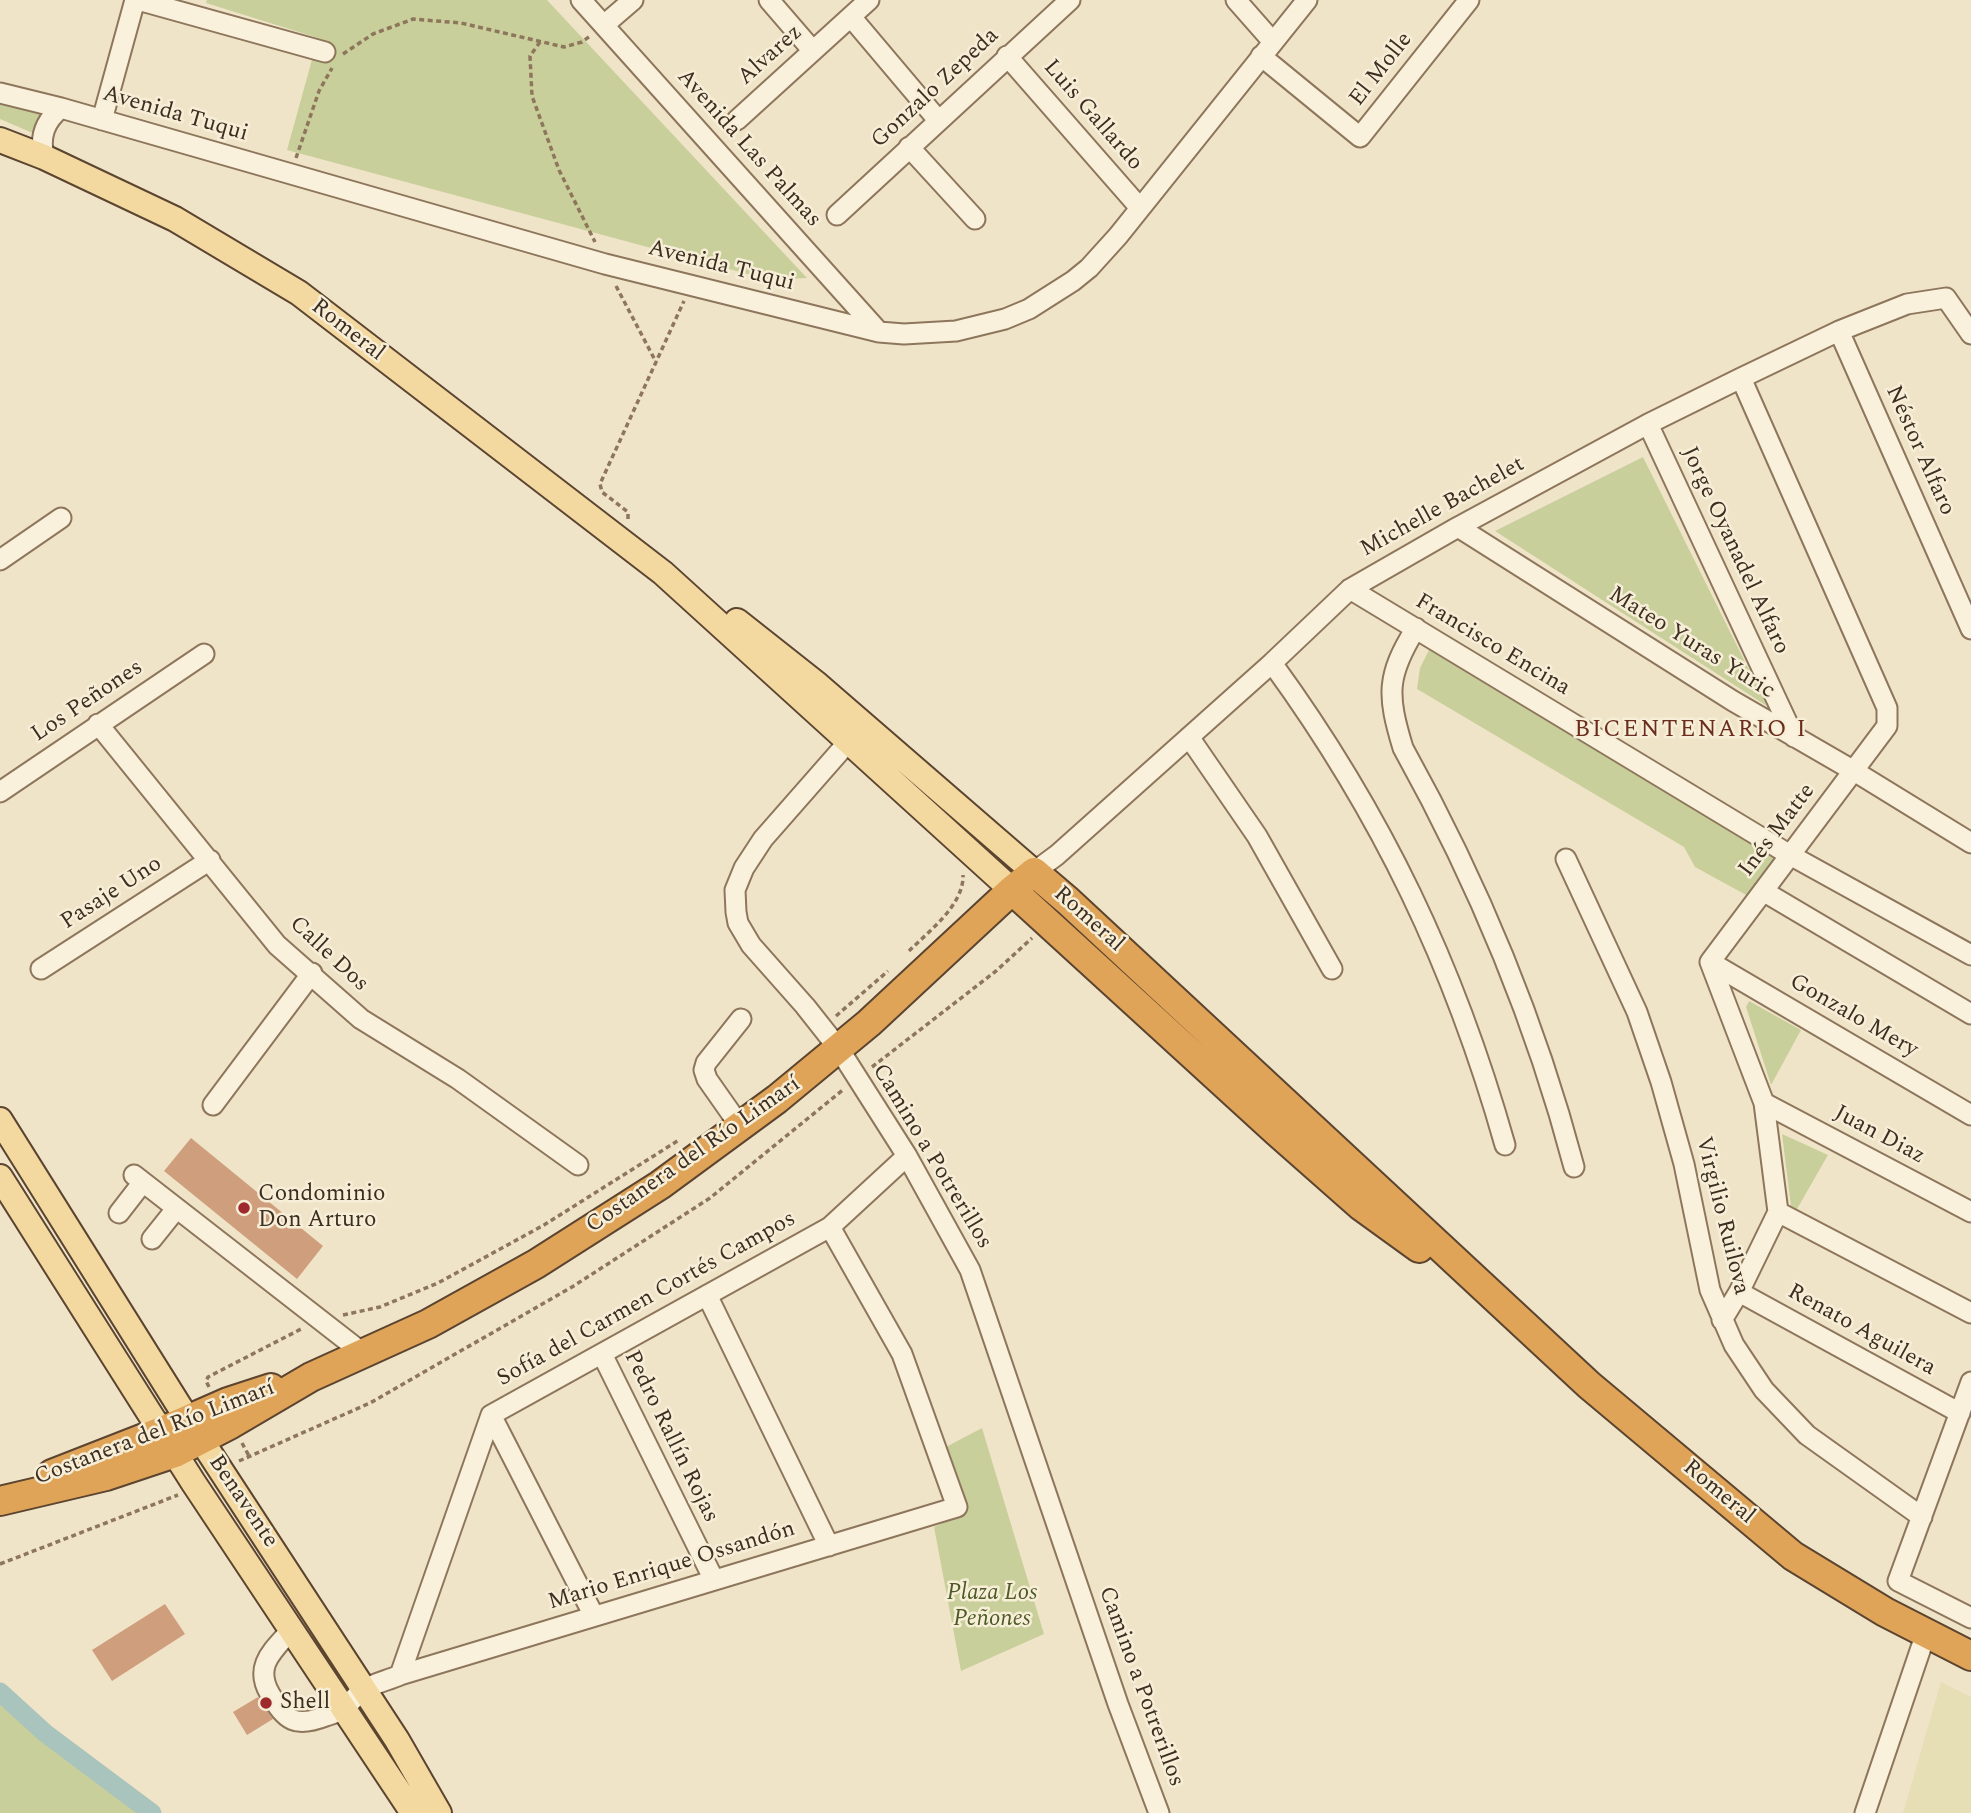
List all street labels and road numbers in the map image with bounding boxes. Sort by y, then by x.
street label: Alvarez [733,20,809,92]
street label: Gonzalo Zepeda [866,23,1006,155]
street label: El Molle [1344,27,1420,113]
street label: Luis Gallardo [1036,55,1148,177]
street label: Avenida Las Palmas [670,64,826,234]
street label: Avenida Tuqui [99,81,251,149]
street label: Avenida Tuqui [645,235,797,299]
street label: Romeral [305,294,389,368]
street label: Néstor Alfaro [1878,382,1960,520]
street label: Jorge Oyanadel Alfaro [1674,443,1794,659]
street label: Michelle Bachelet [1356,452,1530,564]
street label: Mateo Yuras Yuric [1603,582,1779,706]
street label: Francisco Encina [1410,589,1574,703]
street label: Los Peñones [27,655,149,749]
street label: Inés Matte [1734,779,1822,883]
street label: Pasaje Uno [56,851,168,937]
street label: Romeral [1047,881,1129,959]
street label: Calle Dos [283,911,373,999]
street label: Gonzalo Mery [1784,969,1922,1065]
street label: Camino a Potrerillos [865,1060,997,1254]
street label: Costanera del Río Limarí [582,1072,806,1240]
street label: Juan Diaz [1829,1101,1929,1171]
street label: Virgilio Ruilova [1688,1134,1754,1298]
street label: Sofía del Carmen Cortés Campos [493,1206,801,1394]
street label: Renato Aguilera [1782,1279,1940,1383]
street label: Pedro Rallín Rojas [616,1346,724,1528]
street label: Costanera del Río Limarí [31,1375,279,1493]
street label: Benavente [201,1450,283,1554]
street label: Romeral [1676,1455,1760,1531]
street label: Mario Enrique Ossandón [545,1516,799,1618]
street label: Camino a Potrerillos [1091,1583,1189,1791]

